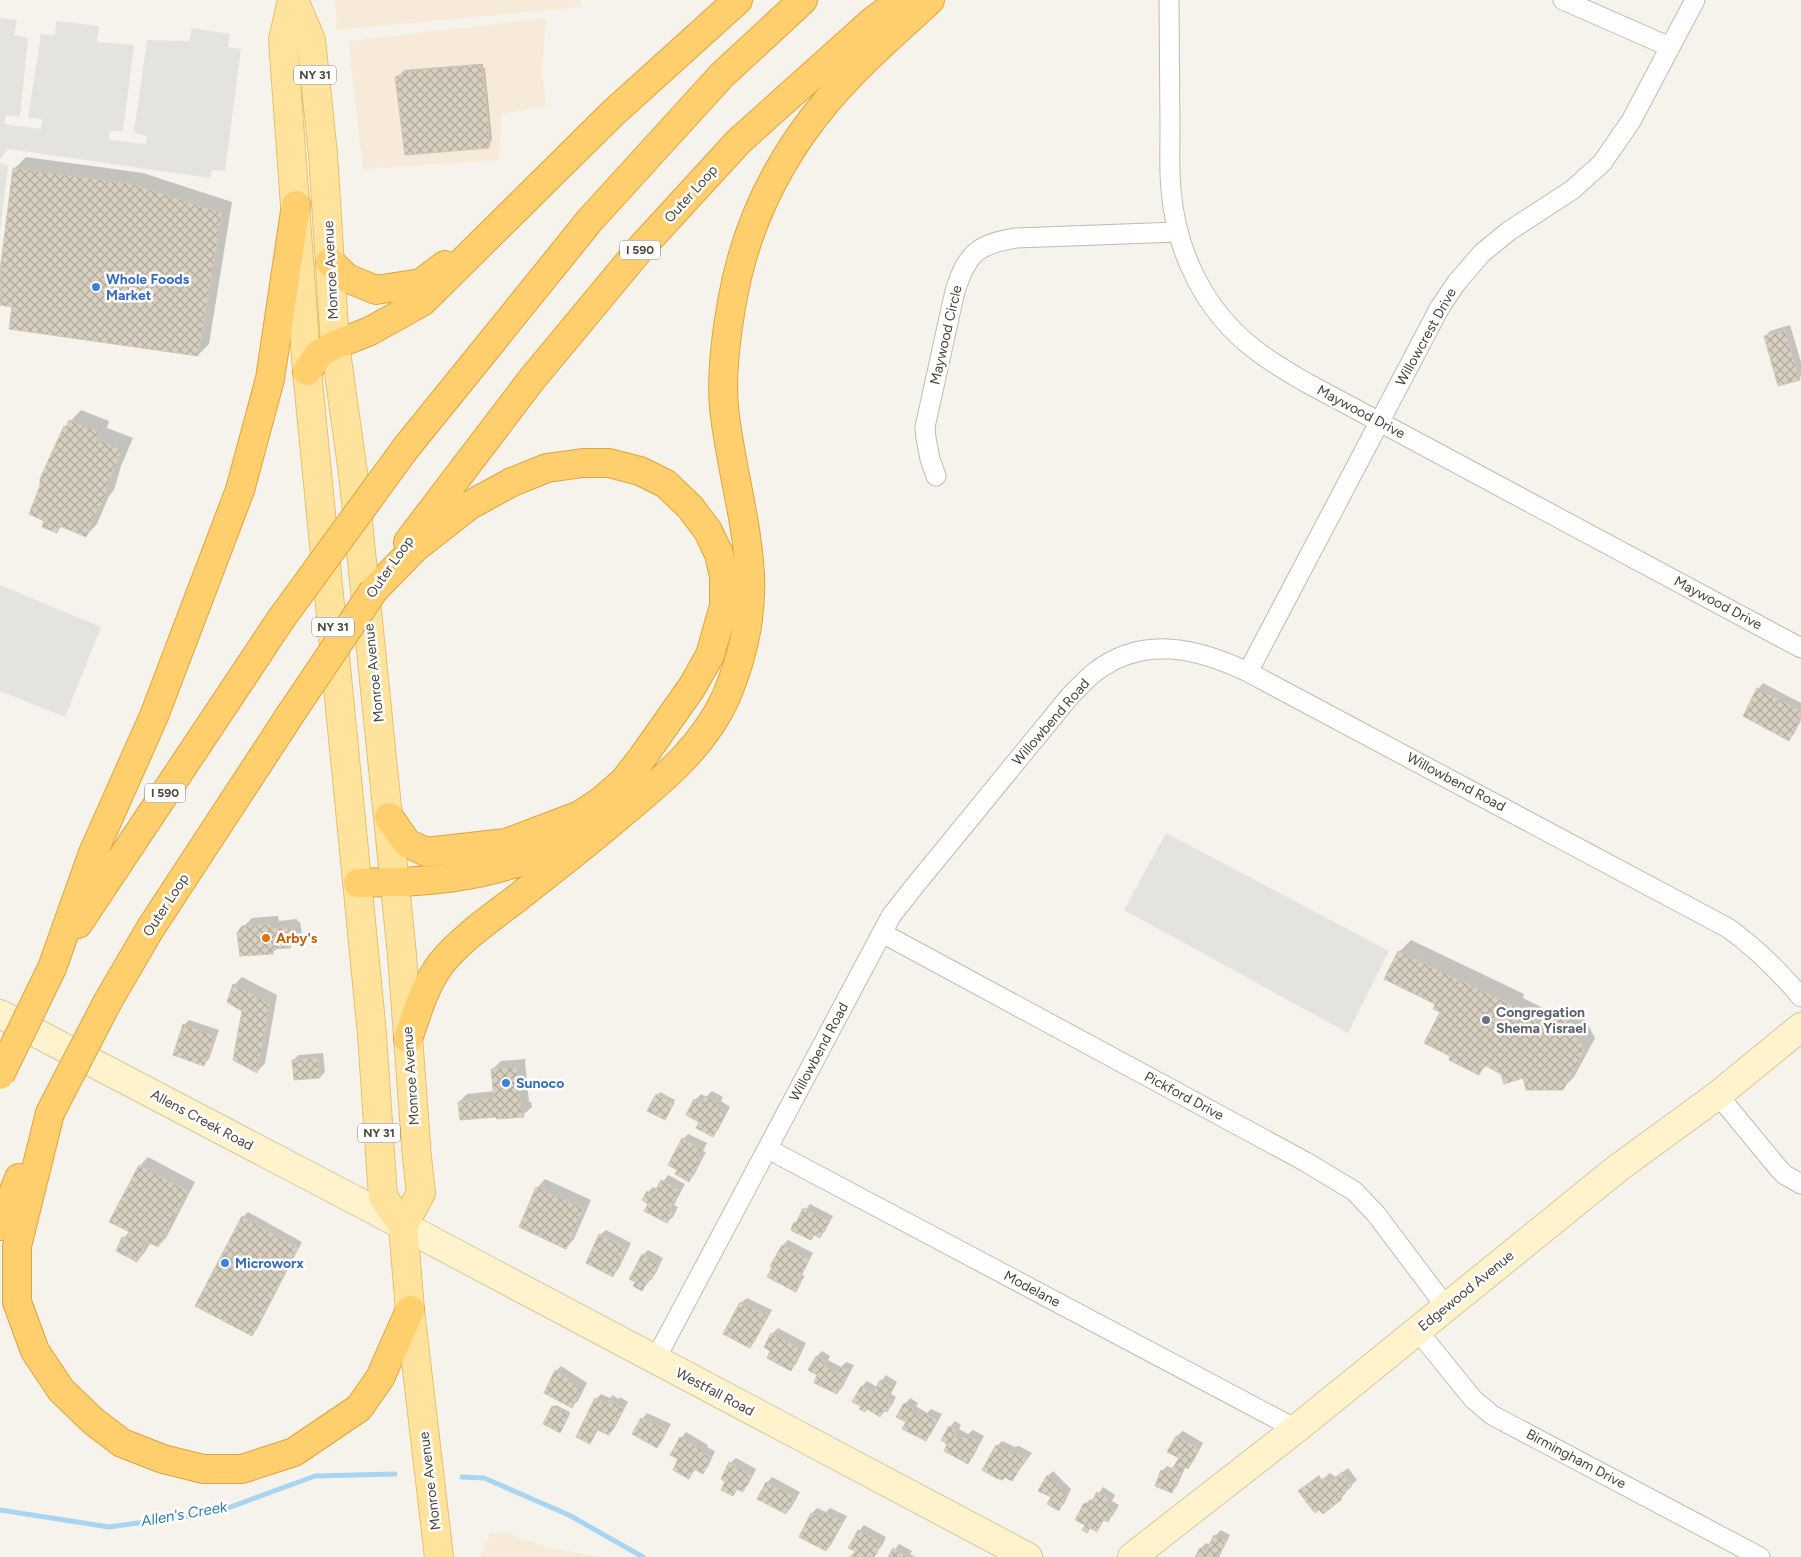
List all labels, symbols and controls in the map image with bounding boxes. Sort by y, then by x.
road number: NY 31 [294,66,336,84]
street label: Outer Loop [661,162,721,226]
street label: Monroe Avenue [320,220,342,320]
road number: I 590 [620,240,660,260]
place label: Whole Foods Market [106,271,190,304]
marker: Whole Foods Market [90,281,102,293]
street label: Maywood Circle [926,283,966,386]
street label: Willowcrest Drive [1392,285,1460,389]
street label: Maywood Drive [1314,382,1408,443]
street label: Outer Loop [363,533,417,601]
street label: Maywood Drive [1671,573,1765,634]
road number: NY 31 [312,618,354,636]
street label: Monroe Avenue [360,622,388,723]
street label: Willowbend Road [1009,675,1093,769]
street label: Willowbend Road [1404,749,1508,815]
road number: I 590 [145,784,185,802]
street label: Outer Loop [139,870,193,940]
place label: Arby's [276,930,318,947]
marker: Arby's [260,932,272,944]
street label: Willowbend Road [786,1000,852,1104]
place label: Congregation Shema Yisrael [1496,1004,1586,1037]
marker: Congregation Shema Yisrael [1480,1014,1492,1026]
street label: Monroe Avenue [399,1026,423,1126]
street label: Pickford Drive [1141,1068,1227,1124]
place label: Sunoco [516,1075,564,1092]
marker: Sunoco [500,1077,512,1089]
street label: Allens Creek Road [148,1086,256,1154]
road number: NY 31 [358,1124,400,1142]
street label: Edgewood Avenue [1415,1247,1518,1335]
place label: Microworx [235,1255,304,1272]
marker: Microworx [219,1257,231,1269]
street label: Modelane [1001,1267,1063,1311]
street label: Westfall Road [673,1364,757,1420]
street label: Birmingham Drive [1523,1426,1629,1493]
street label: Monroe Avenue [415,1430,444,1531]
water label: Allen's Creek [139,1497,229,1531]

